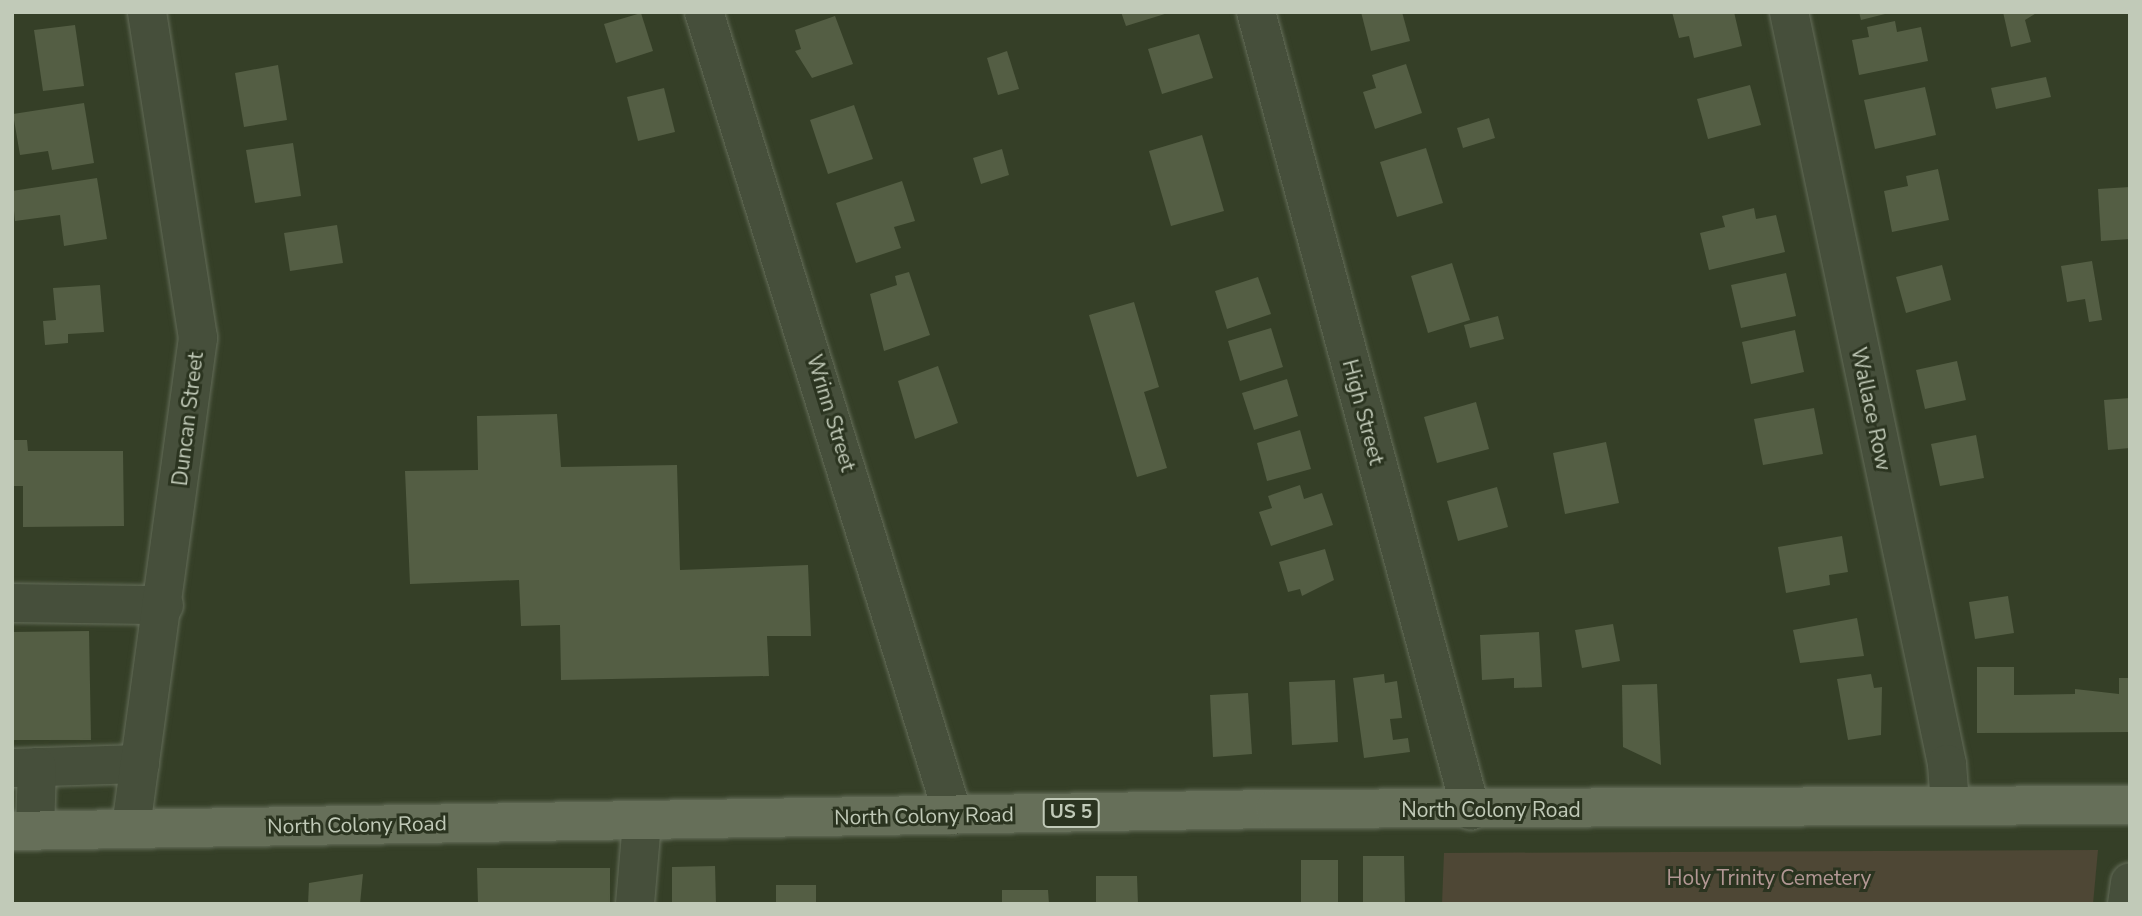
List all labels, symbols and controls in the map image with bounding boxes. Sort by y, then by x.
street label: Wallace Row [1846,345,1896,473]
street label: Duncan Street [167,351,209,487]
street label: Wrinn Street [801,352,861,474]
street label: High Street [1337,357,1389,467]
street label: North Colony Road [1401,797,1581,823]
road number: US 5 [1041,798,1101,828]
street label: North Colony Road [834,802,1014,830]
street label: North Colony Road [267,811,447,839]
park label: Holy Trinity Cemetery [1667,865,1871,891]

